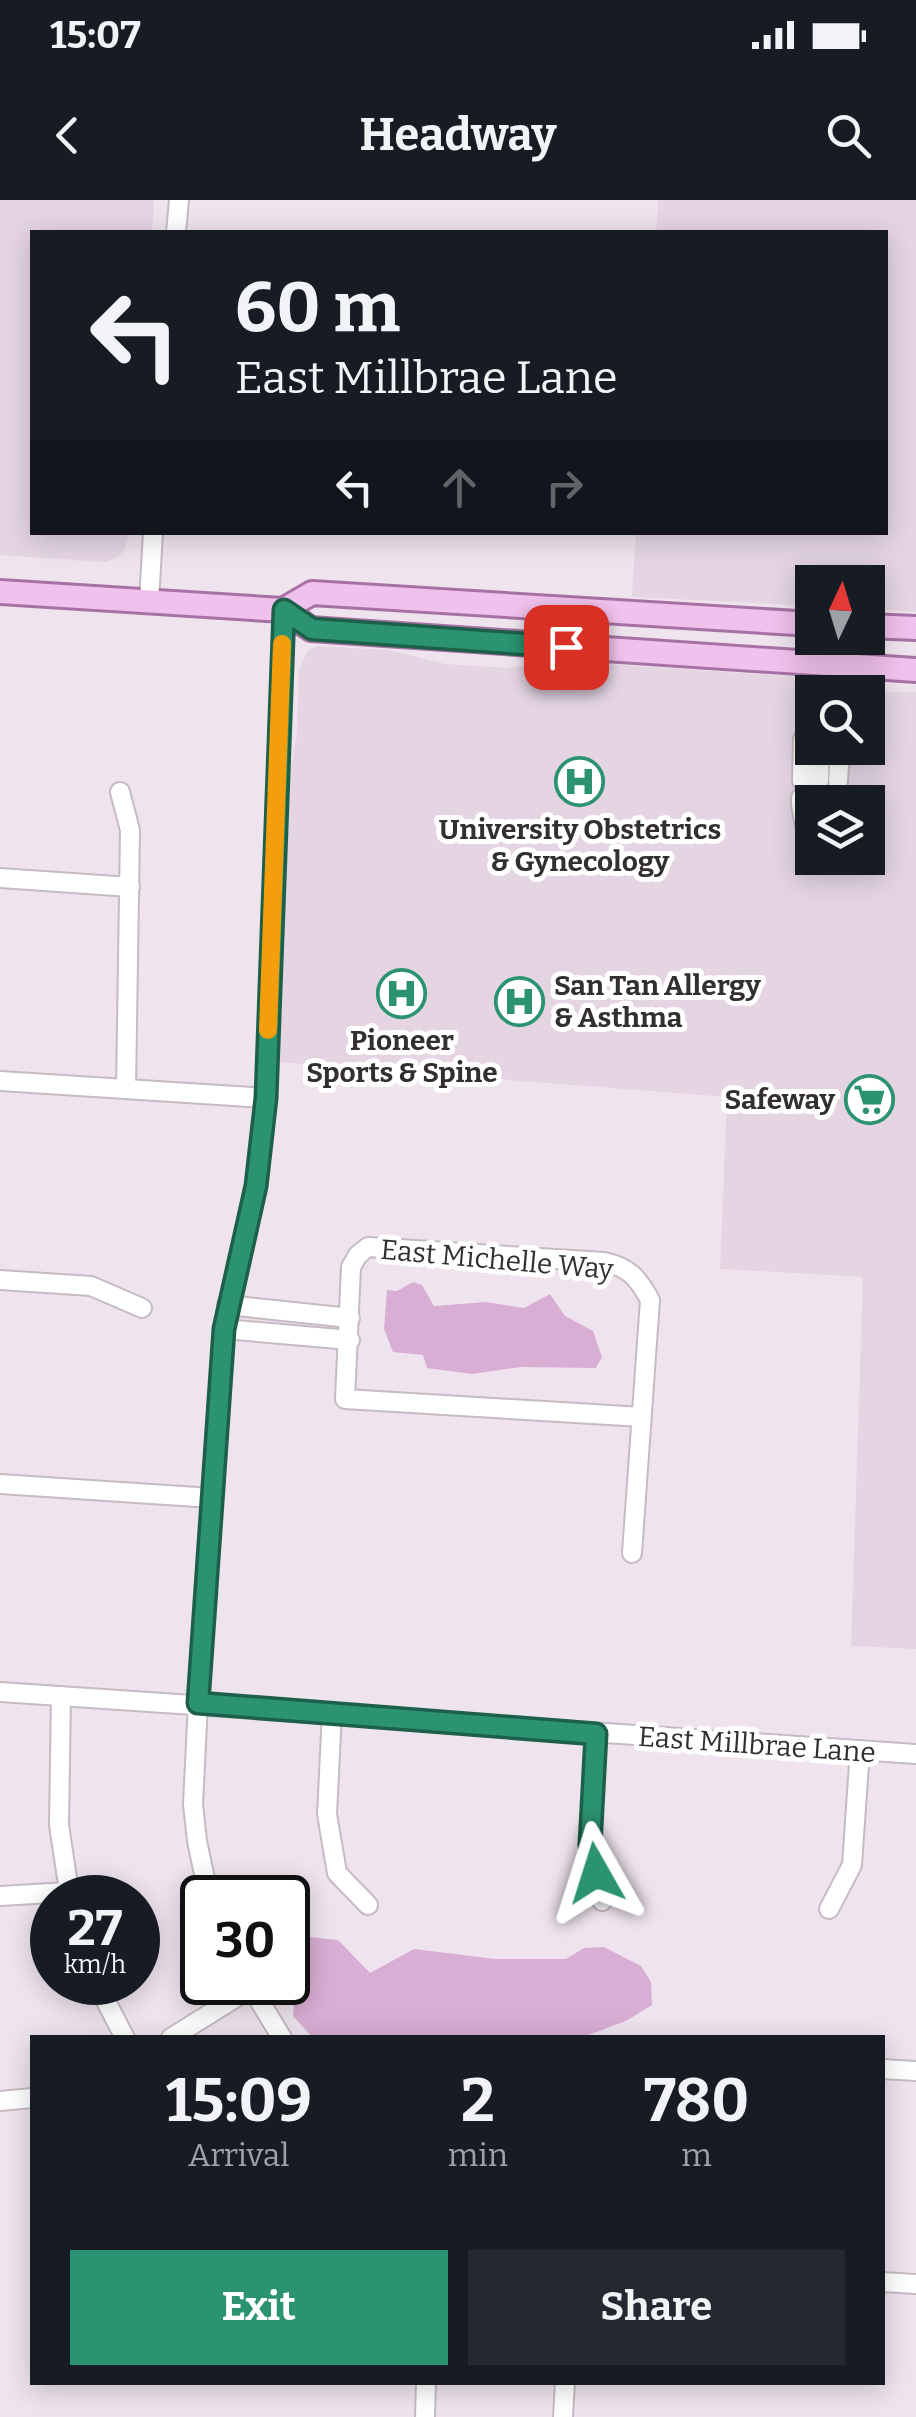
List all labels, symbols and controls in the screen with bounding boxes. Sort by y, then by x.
text: 15:07 [50,12,141,58]
icon: back [40,108,95,163]
text: Headway [360,108,556,162]
icon: search [821,108,876,163]
text: 60 m [235,266,400,350]
icon: left [70,270,200,400]
text: East Millbrae Lane [235,351,618,405]
icon: left [327,460,382,515]
icon: ahead [432,460,487,515]
icon: right [537,460,592,515]
north arrow [795,565,885,655]
map controls [795,565,885,875]
pin [524,605,609,690]
icon: arrive [539,620,594,675]
button: search [795,675,885,765]
hospital icon: University Obstetrics & Gynecology [554,755,606,807]
button: layers [795,785,885,875]
place label: University Obstetrics & Gynecology [439,813,721,878]
hospital icon: Pioneer Sports & Spine [376,967,428,1019]
place label: San Tan Allergy & Asthma [554,969,761,1034]
hospital icon: San Tan Allergy & Asthma [493,975,545,1027]
place label: Pioneer Sports & Spine [306,1024,498,1089]
supermarket icon: Safeway [844,1073,896,1125]
place label: Safeway [725,1083,835,1116]
street label: East Michelle Way [379,1233,615,1286]
street label: East Millbrae Lane [637,1720,877,1769]
position arrow [544,1821,648,1925]
speed limit sign: 30 [180,1875,310,2005]
text: 27 [68,1898,122,1958]
text: km/h [64,1950,126,1980]
text: 15:09 [166,2065,312,2137]
text: 2 [461,2065,495,2137]
text: 780 [644,2065,749,2137]
text: Arrival [188,2136,290,2174]
text: min [448,2136,508,2174]
text: m [681,2136,712,2174]
button: Exit [70,2250,448,2365]
button: Share [468,2250,845,2365]

